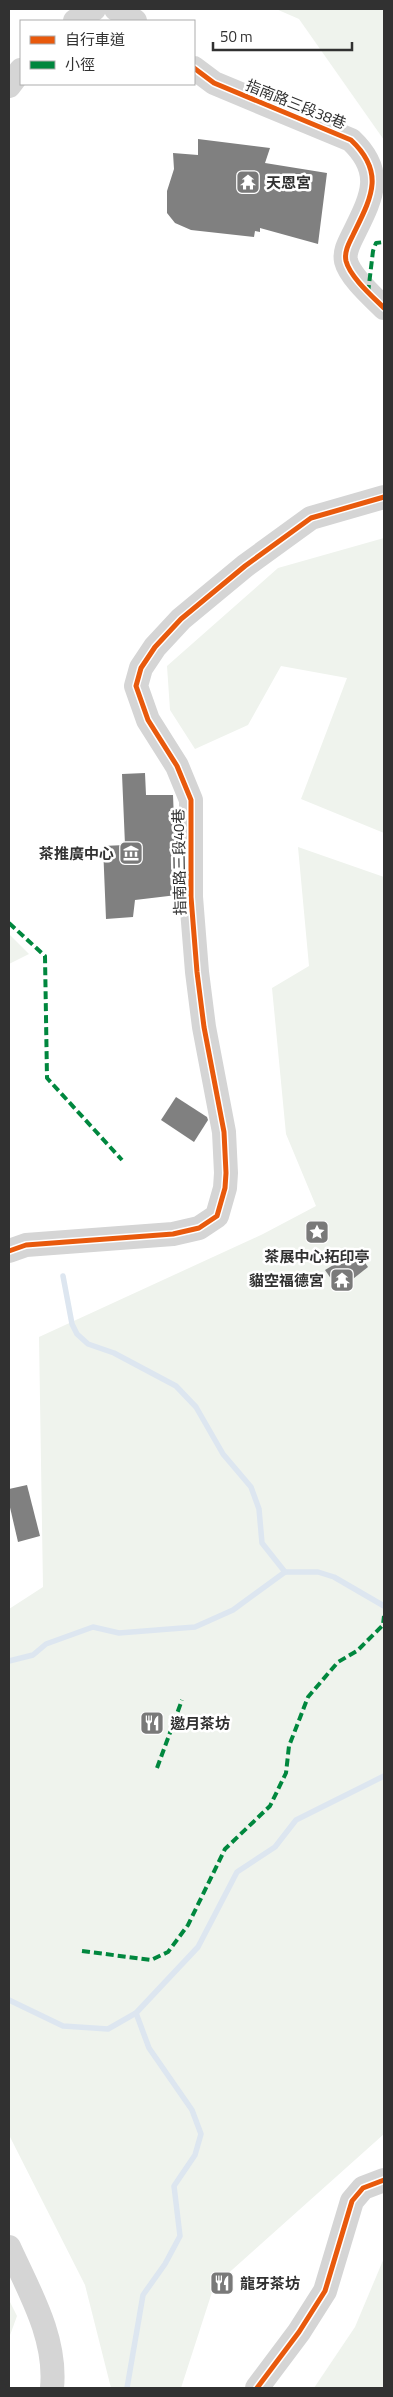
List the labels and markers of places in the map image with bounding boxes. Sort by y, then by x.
temple icon: 天恩宮 [235,169,261,195]
place label: 天恩宮 [266,171,311,194]
museum icon: 茶推廣中心 [118,840,144,866]
place label: 茶推廣中心 [39,842,114,865]
place icon: 茶展中心拓印亭 [304,1219,330,1245]
place label: 茶展中心拓印亭 [264,1245,370,1268]
temple icon: 貓空福德宮 [329,1267,355,1293]
place label: 貓空福德宮 [249,1269,324,1292]
restaurant icon: 邀月茶坊 [139,1710,165,1736]
place label: 邀月茶坊 [170,1712,230,1735]
restaurant icon: 龍牙茶坊 [209,2270,235,2296]
place label: 龍牙茶坊 [240,2272,300,2295]

